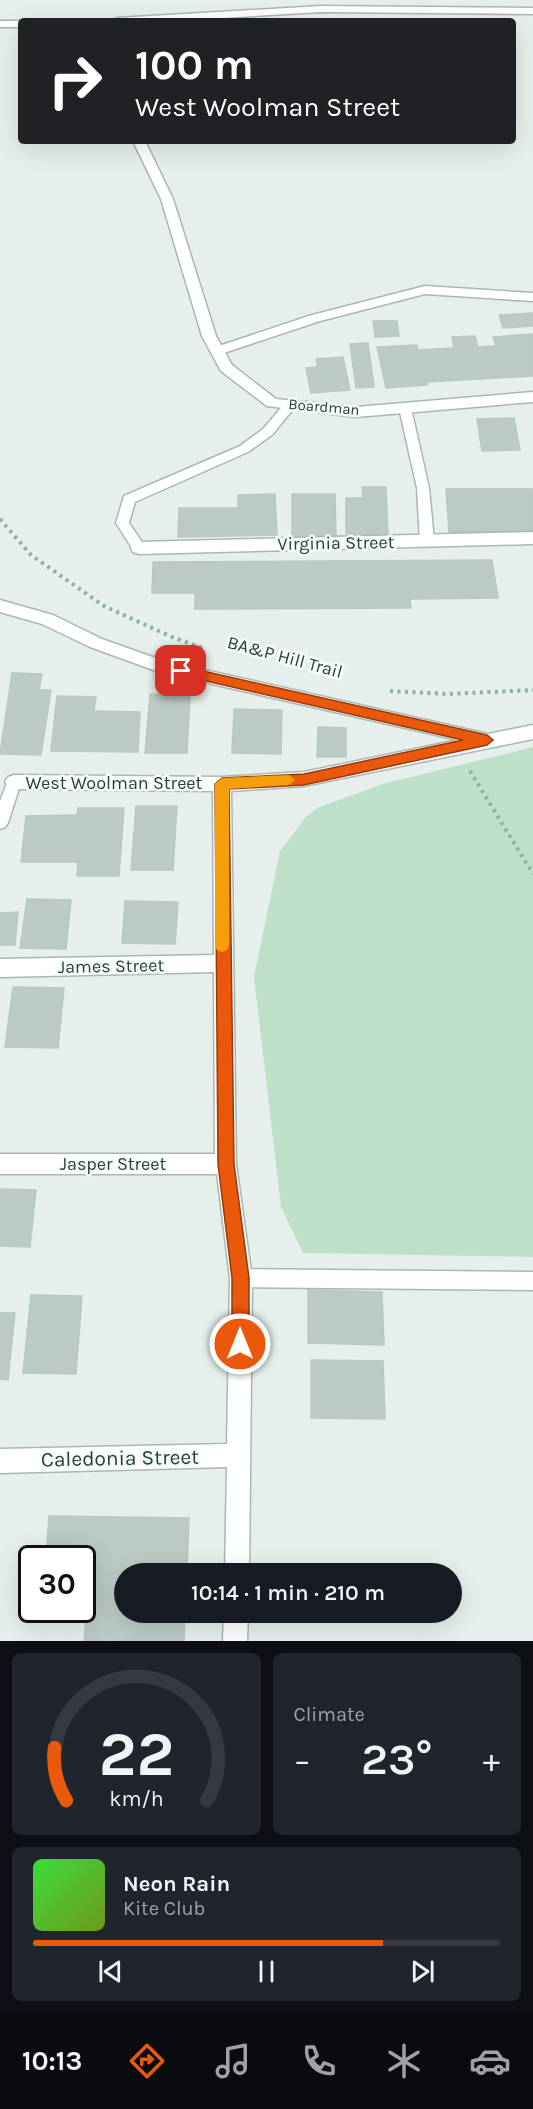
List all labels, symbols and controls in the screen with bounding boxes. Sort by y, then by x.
text: 100 m [135,40,254,90]
icon: right [36,42,114,120]
text: West Woolman Street [135,91,400,123]
street label: Boardman [288,395,360,419]
street label: Virginia Street [277,531,395,555]
street label: BA&P Hill Trail [225,631,345,683]
pin [155,645,206,696]
icon: arrive [164,654,197,687]
street label: West Woolman Street [26,772,203,794]
street label: James Street [58,954,165,978]
street label: Jasper Street [60,1153,167,1175]
position arrow [208,1312,272,1376]
street label: Caledonia Street [41,1445,199,1471]
speed limit sign: 30 [18,1545,96,1623]
text: 10:14 · 1 min · 210 m [191,1580,385,1606]
text: Climate [294,1703,365,1726]
text: 22 [98,1718,174,1791]
text: 23° [361,1733,432,1785]
text: − [294,1741,311,1779]
text: + [483,1741,500,1779]
text: km/h [109,1786,163,1811]
text: Neon Rain [123,1871,230,1897]
text: Kite Club [123,1897,205,1920]
icon: previous [94,1955,127,1988]
icon: pause [250,1955,283,1988]
icon: next [406,1955,439,1988]
icon: directions [126,2040,168,2082]
icon: music [212,2040,254,2082]
icon: phone [298,2040,340,2082]
icon: climate [383,2040,425,2082]
icon: car [469,2040,511,2082]
text: 10:13 [22,2045,82,2077]

